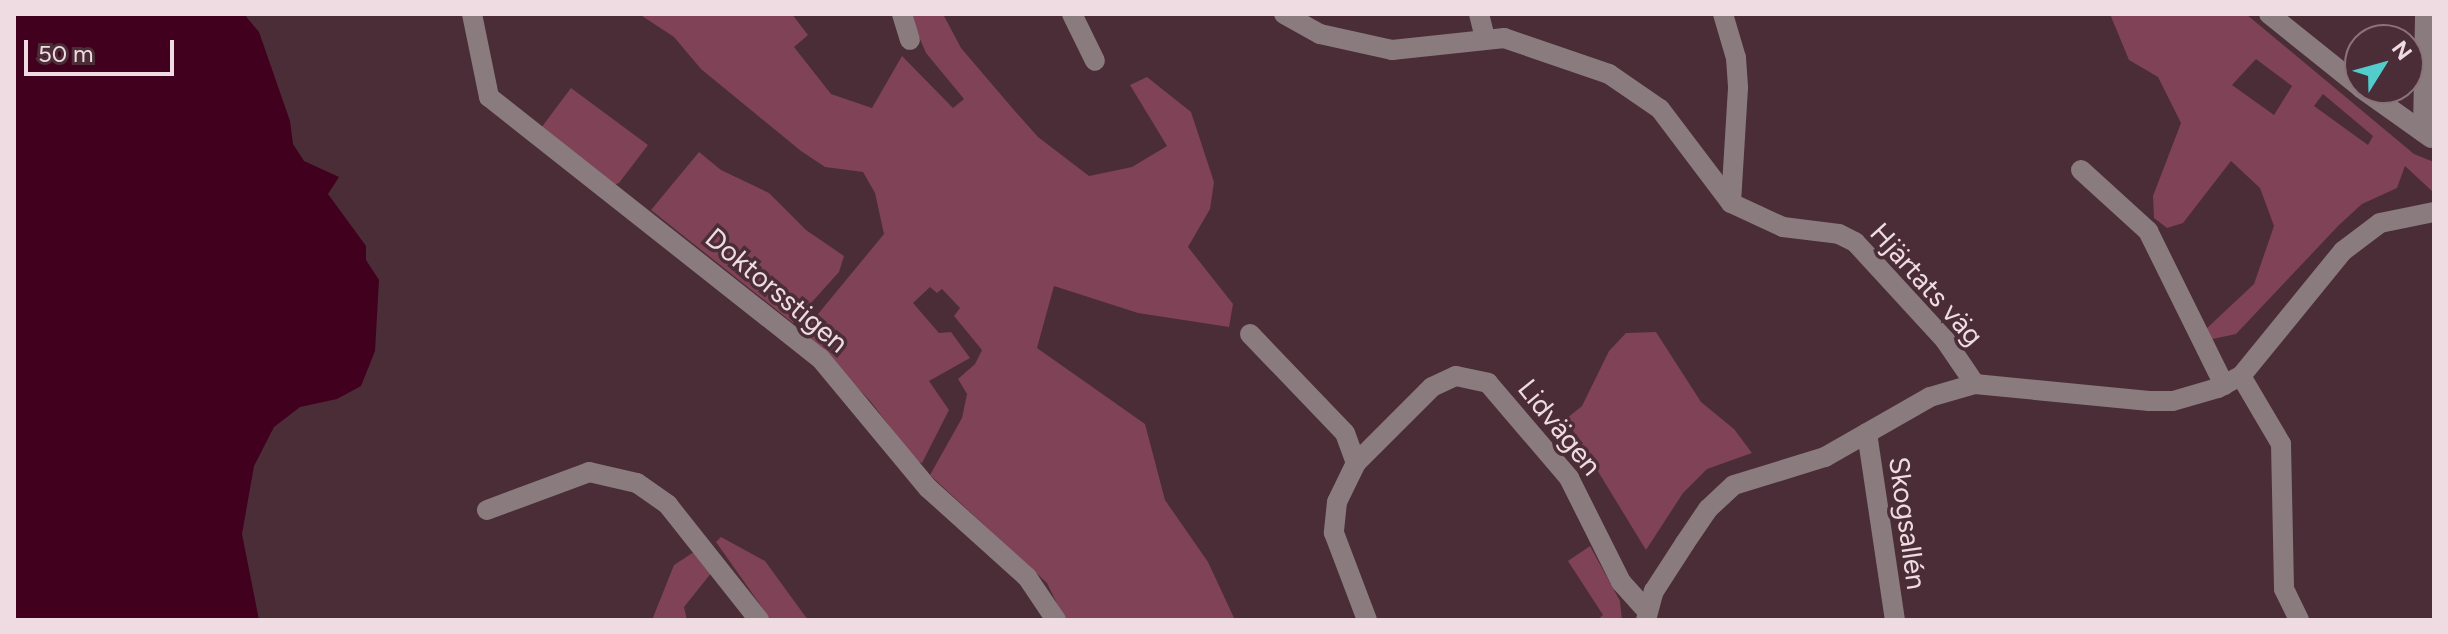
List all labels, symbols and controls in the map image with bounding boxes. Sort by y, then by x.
scale bar [28,24,178,74]
north arrow [2344,24,2424,104]
text: N [2386,36,2418,65]
text: 50 m [38,39,94,68]
street label: Hjärtats väg [1863,216,1991,352]
street label: Doktorsstigen [699,221,855,359]
street label: Lidvägen [1511,372,1609,482]
street label: Skogsallén [1882,454,1934,592]

